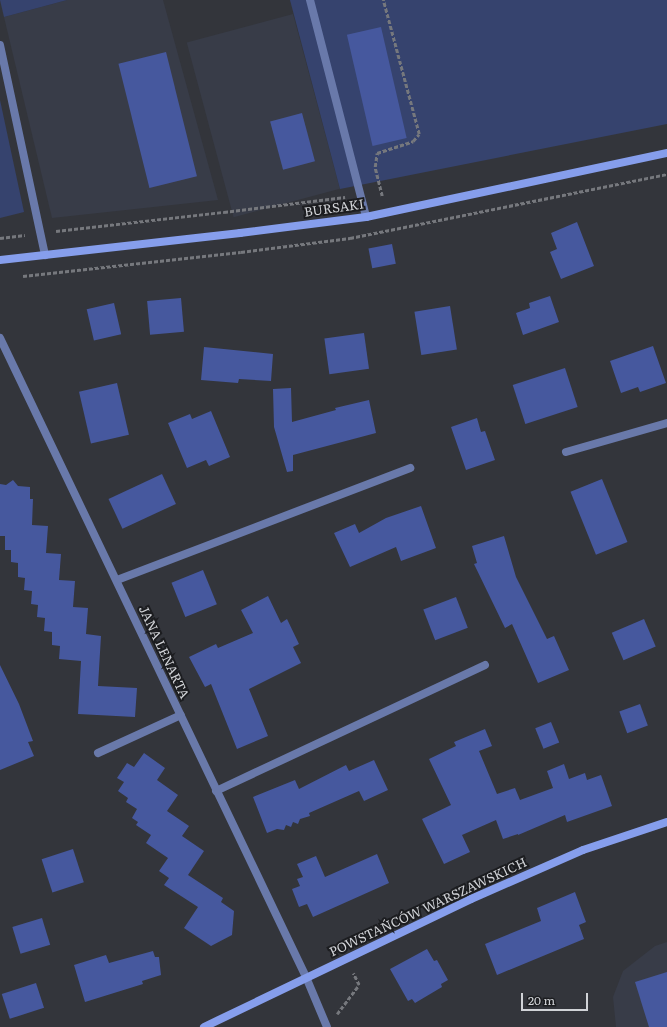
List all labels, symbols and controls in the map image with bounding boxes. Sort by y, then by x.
street label: BURSAKI [303,196,365,220]
street label: JANA LENARTA [136,603,192,701]
street label: POWSTAŃCÓW WARSZAWSKICH [327,854,529,960]
scale bar [523,985,590,1011]
text: 20 m [528,991,555,1009]

